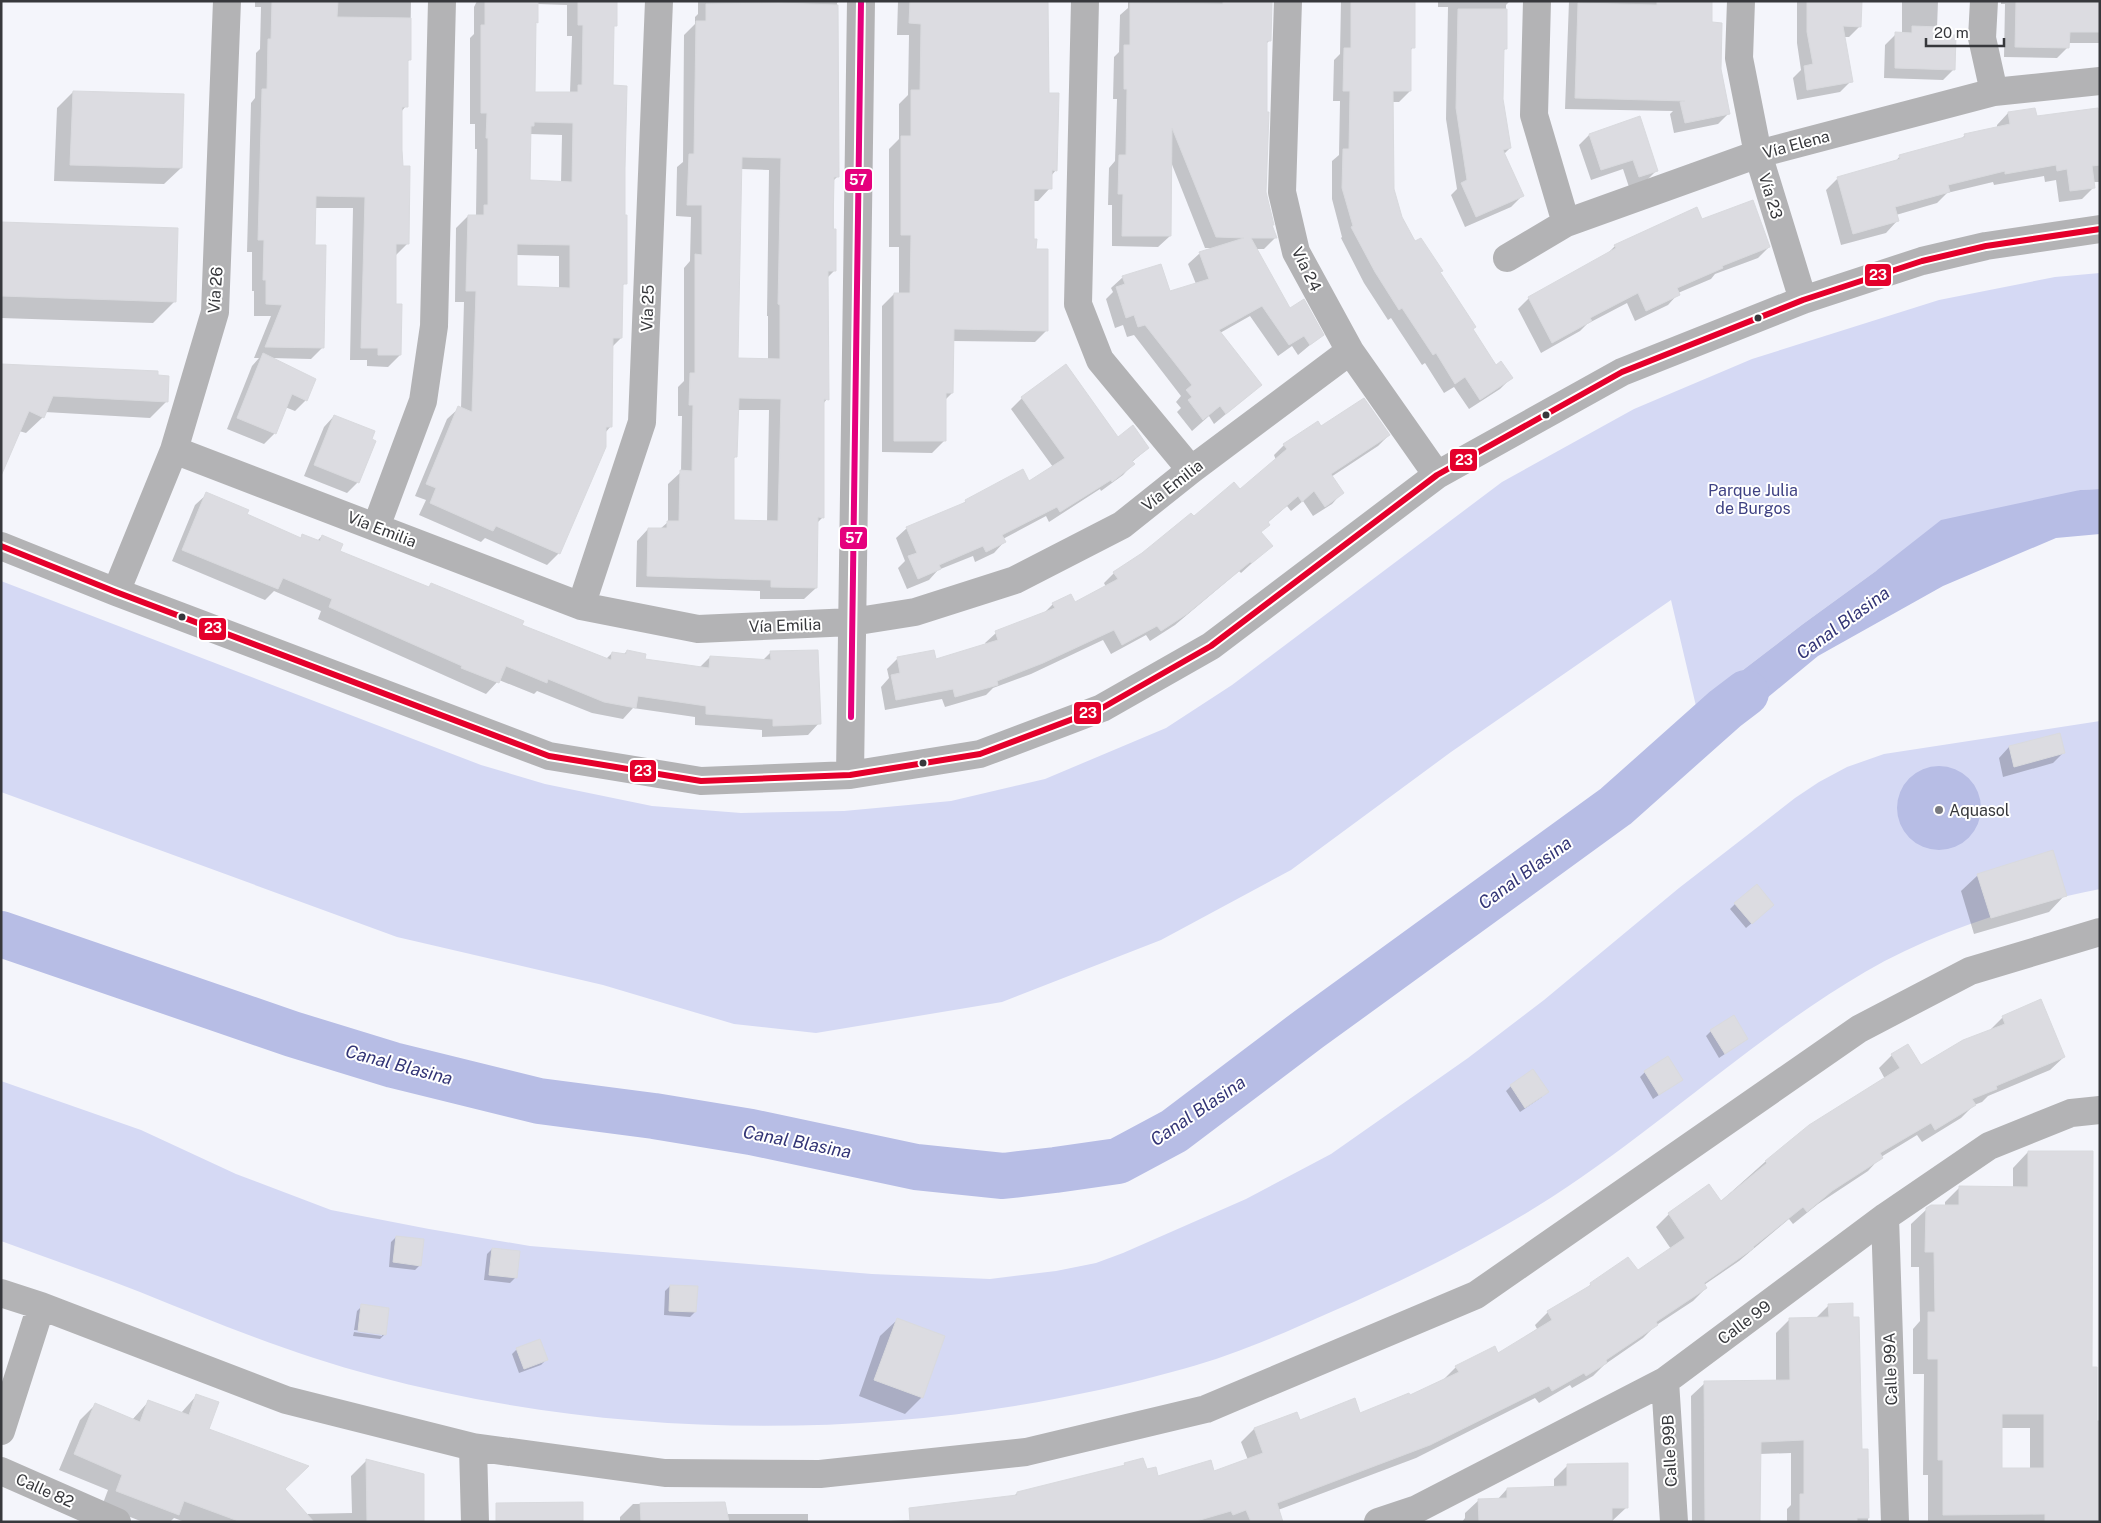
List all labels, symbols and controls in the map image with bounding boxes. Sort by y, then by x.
scale bar [1926,15,2004,47]
text: 20 m [1934,24,1969,41]
street label: Vía Elena [1761,126,1832,163]
line badge: 57 [844,168,873,192]
street label: Vía 23 [1755,171,1786,221]
text: 57 [849,172,867,188]
street label: Vía 24 [1288,244,1325,294]
line badge: 23 [1864,263,1892,287]
street label: Vía 26 [204,266,227,314]
text: 23 [1869,267,1887,283]
street label: Vía 25 [637,284,658,332]
unlabelled marker [1753,313,1763,323]
unlabelled marker [1541,410,1551,420]
line badge: 23 [1449,448,1478,472]
text: 23 [1455,452,1473,468]
street label: Vía Emilia [1138,456,1207,515]
park label: Parque Julia de Burgos [1708,481,1798,518]
street label: Vía Emilia [345,508,419,551]
line badge: 57 [839,526,868,550]
text: 57 [845,530,863,546]
water label: Canal Blasina [1792,582,1893,663]
unlabelled marker [177,612,187,622]
street label: Vía Emilia [748,615,822,636]
line badge: 23 [198,617,227,641]
text: 23 [204,620,222,636]
line badge: 23 [1073,701,1102,725]
text: 23 [1079,705,1097,721]
unlabelled marker [918,758,928,768]
line badge: 23 [629,759,657,783]
text: 23 [634,763,652,779]
place label: Aquasol [1949,801,2010,820]
marker: Aquasol [1933,804,1945,816]
water label: Canal Blasina [1474,832,1575,913]
water label: Canal Blasina [343,1040,455,1089]
water label: Canal Blasina [1146,1071,1249,1150]
water label: Canal Blasina [741,1121,853,1162]
street label: Calle 99 [1714,1296,1775,1349]
street label: Calle 99A [1880,1332,1901,1406]
street label: Calle 99B [1658,1414,1681,1488]
street label: Calle 82 [13,1469,77,1512]

